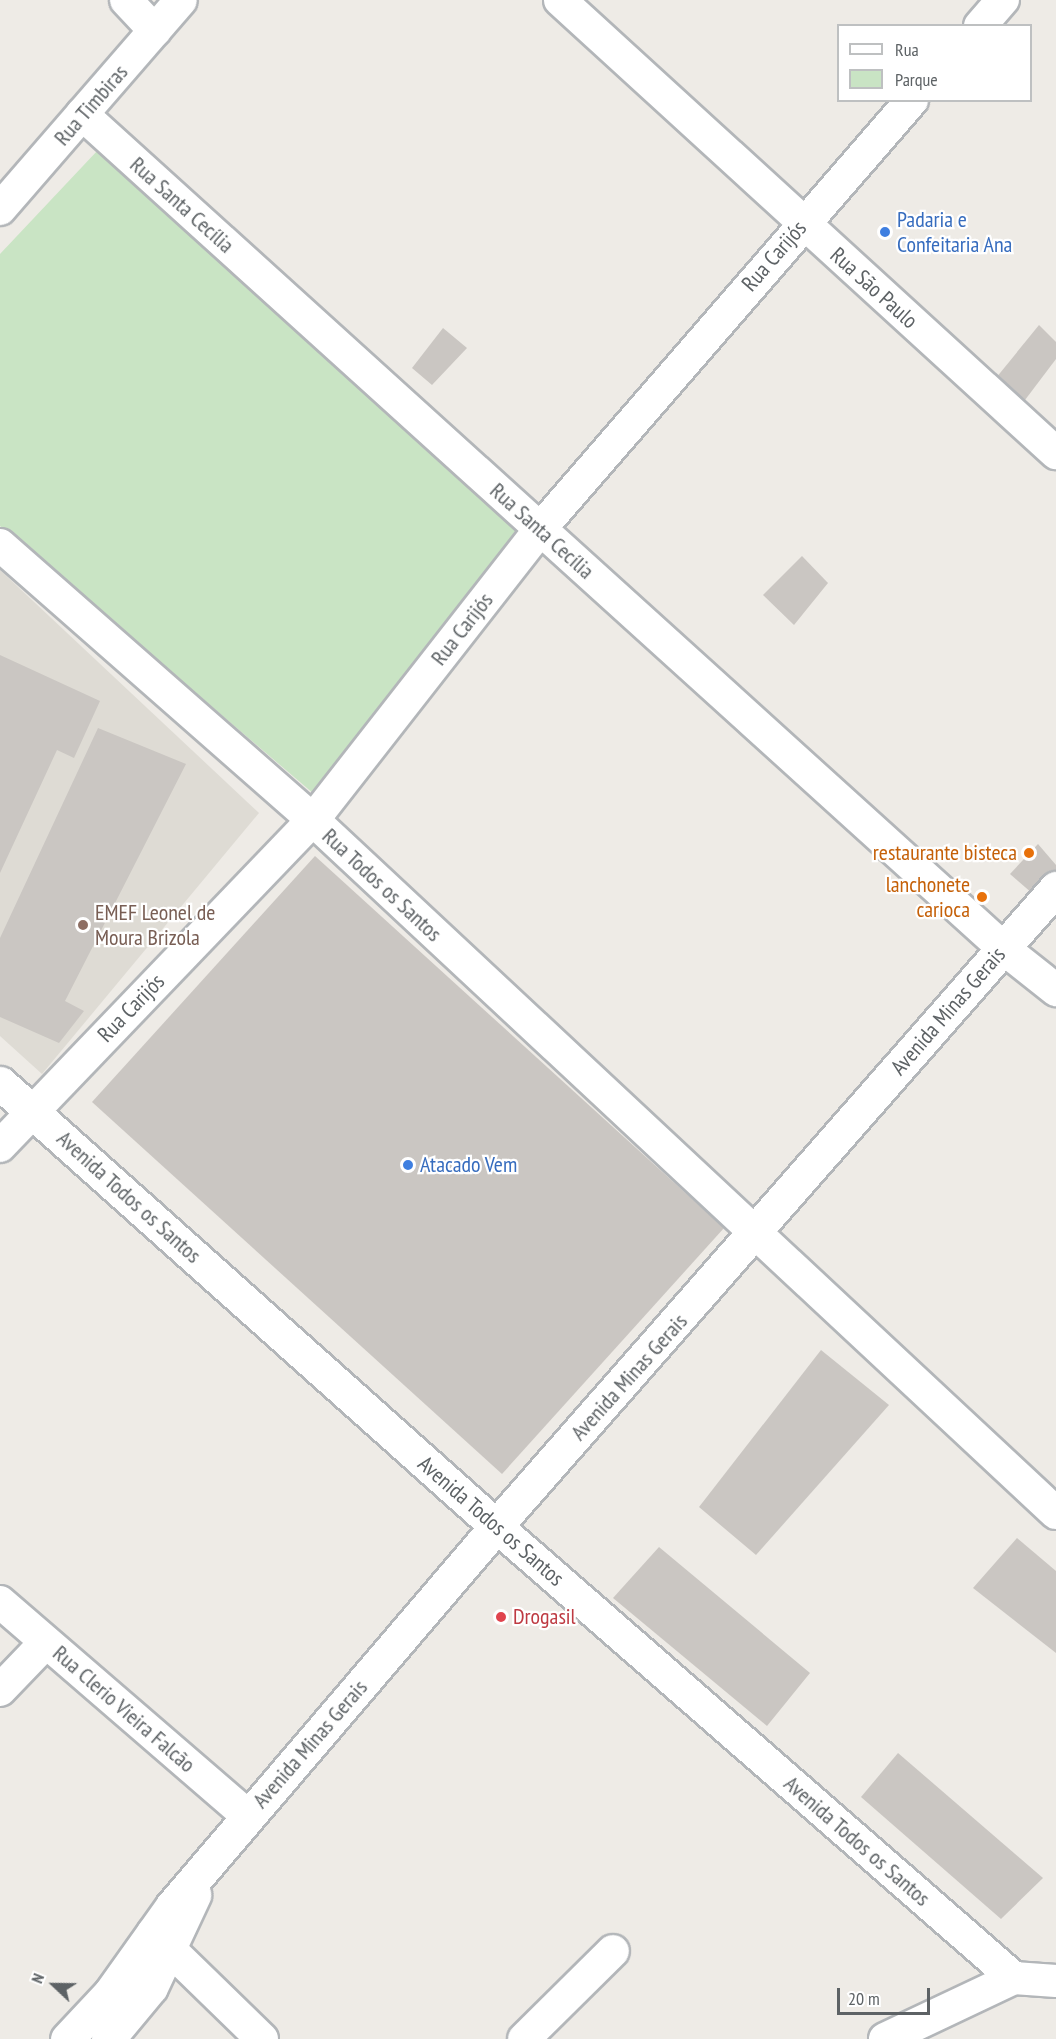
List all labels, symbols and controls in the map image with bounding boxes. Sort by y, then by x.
legend [837,24,1032,102]
text: Rua [895,38,919,61]
street label: Rua Timbiras [49,59,133,151]
text: Parque [895,68,938,91]
street label: Rua Santa Cecília [125,151,239,259]
place label: Padaria e Confeitaria Ana [897,206,1013,258]
street label: Rua Carijós [736,215,812,297]
marker: Padaria e Confeitaria Ana [878,225,892,239]
street label: Rua São Paulo [825,242,923,334]
street label: Rua Santa Cecília [485,477,599,585]
street label: Rua Carijós [426,588,498,670]
street label: Rua Todos os Santos [317,823,447,947]
place label: restaurante bisteca [873,840,1017,866]
marker: restaurante bisteca [1022,846,1036,860]
place label: lanchonete carioca [886,871,970,922]
marker: lanchonete carioca [975,890,989,904]
place label: EMEF Leonel de Moura Brizola [95,899,215,950]
marker: EMEF Leonel de Moura Brizola [76,918,90,932]
street label: Avenida Minas Gerais [885,942,1011,1080]
street label: Rua Carijós [92,968,170,1048]
street label: Avenida Todos os Santos [51,1125,207,1269]
place label: Atacado Vem [420,1152,518,1178]
marker: Atacado Vem [401,1158,415,1172]
street label: Avenida Minas Gerais [565,1308,693,1446]
street label: Avenida Todos os Santos [412,1450,570,1592]
place label: Drogasil [513,1604,576,1630]
marker: Drogasil [494,1610,508,1624]
street label: Rua Clerio Vieira Falcão [47,1640,201,1778]
street label: Avenida Minas Gerais [247,1675,373,1813]
street label: Avenida Todos os Santos [778,1770,936,1912]
north arrow [24,1955,84,2015]
text: N [26,1971,48,1986]
scale bar [840,1976,933,2014]
text: 20 m [848,1987,880,2010]

